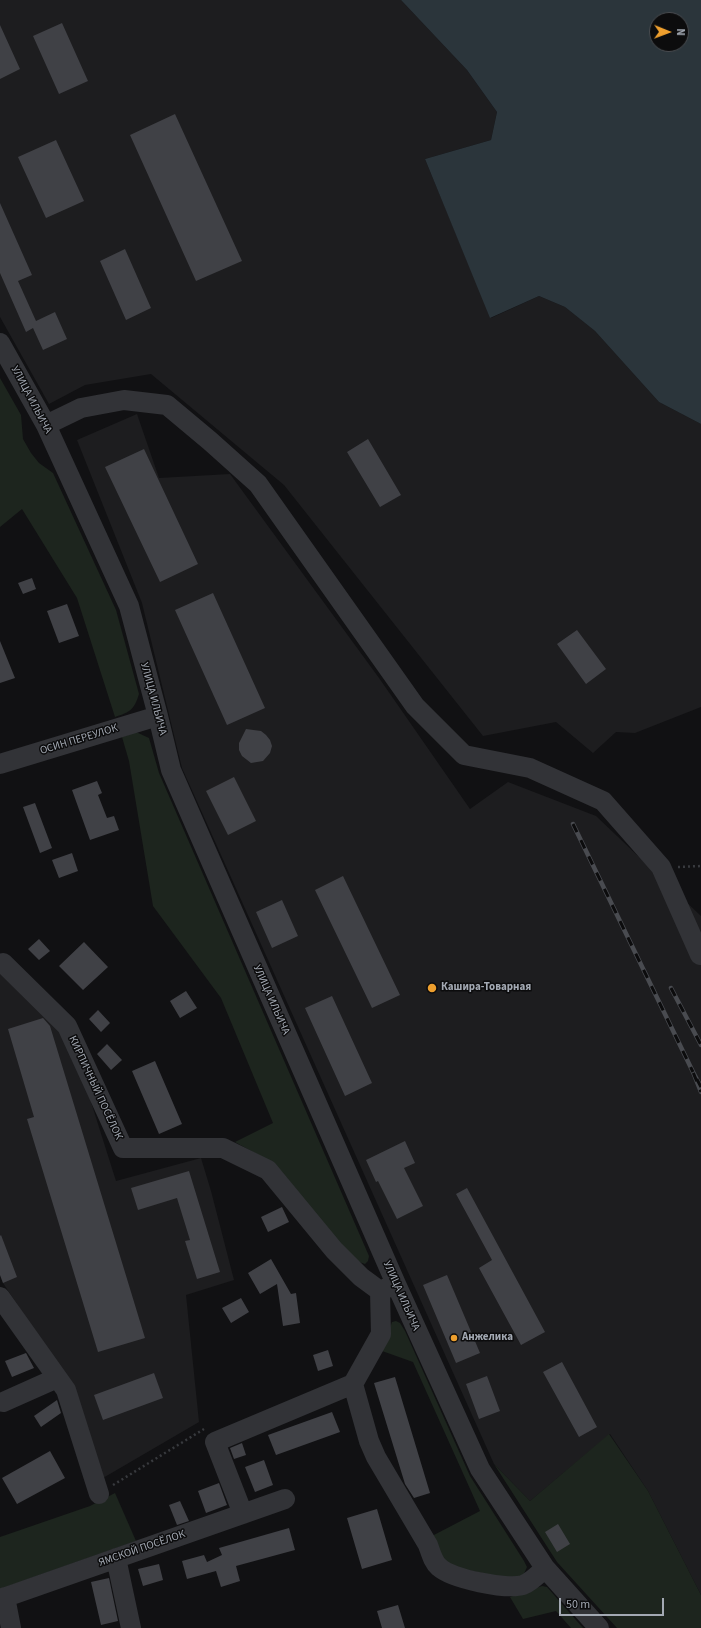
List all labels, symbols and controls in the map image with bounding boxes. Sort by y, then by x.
north arrow [649,12,689,52]
text: N [673,28,688,36]
street label: УЛИЦА ИЛЬИЧА [8,364,54,436]
street label: УЛИЦА ИЛЬИЧА [137,661,169,737]
street label: ОСИН ПЕРЕУЛОК [38,722,120,758]
street label: УЛИЦА ИЛЬИЧА [250,963,292,1037]
place label: Кашира-Товарная [441,981,531,995]
marker: Кашира-Товарная [426,982,438,994]
street label: КИРПИЧНЫЙ ПОСЁЛОК [65,1034,125,1142]
street label: УЛИЦА ИЛЬИЧА [380,1259,422,1333]
place label: Анжелика [462,1331,513,1345]
marker: Анжелика [449,1333,459,1343]
street label: ЯМСКОЙ ПОСЁЛОК [97,1528,187,1570]
scale bar [561,1590,666,1616]
text: 50 m [566,1596,590,1613]

